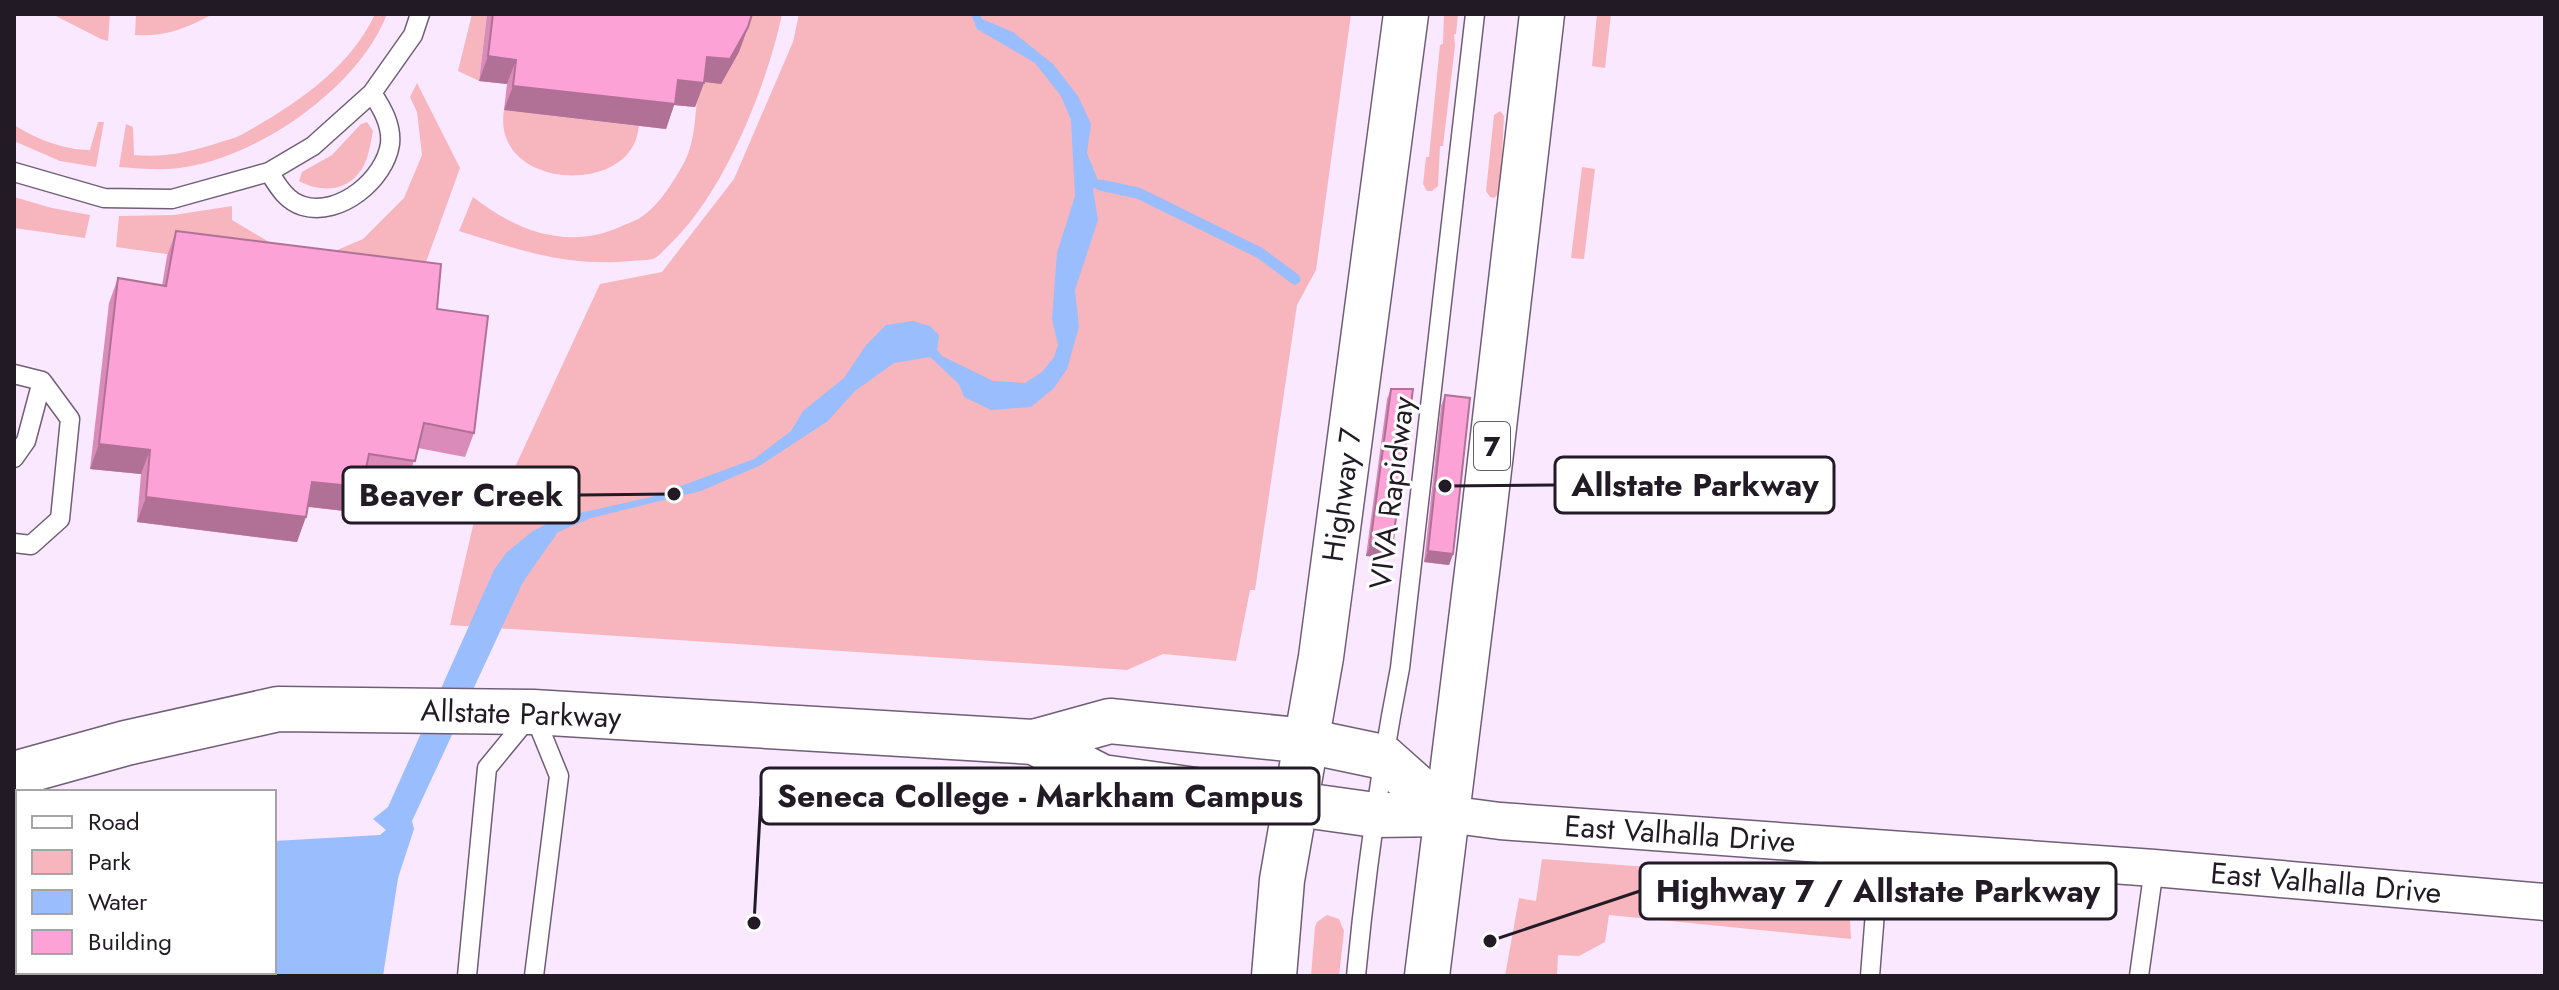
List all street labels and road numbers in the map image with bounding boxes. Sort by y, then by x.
street label: VIVA Rapidway [1358,393,1425,592]
road number: 7 [1474,422,1510,470]
street label: Highway 7 [1311,425,1372,565]
street label: Allstate Parkway [420,689,623,739]
street label: East Valhalla Drive [1563,804,1797,863]
street label: East Valhalla Drive [2209,851,2443,914]

